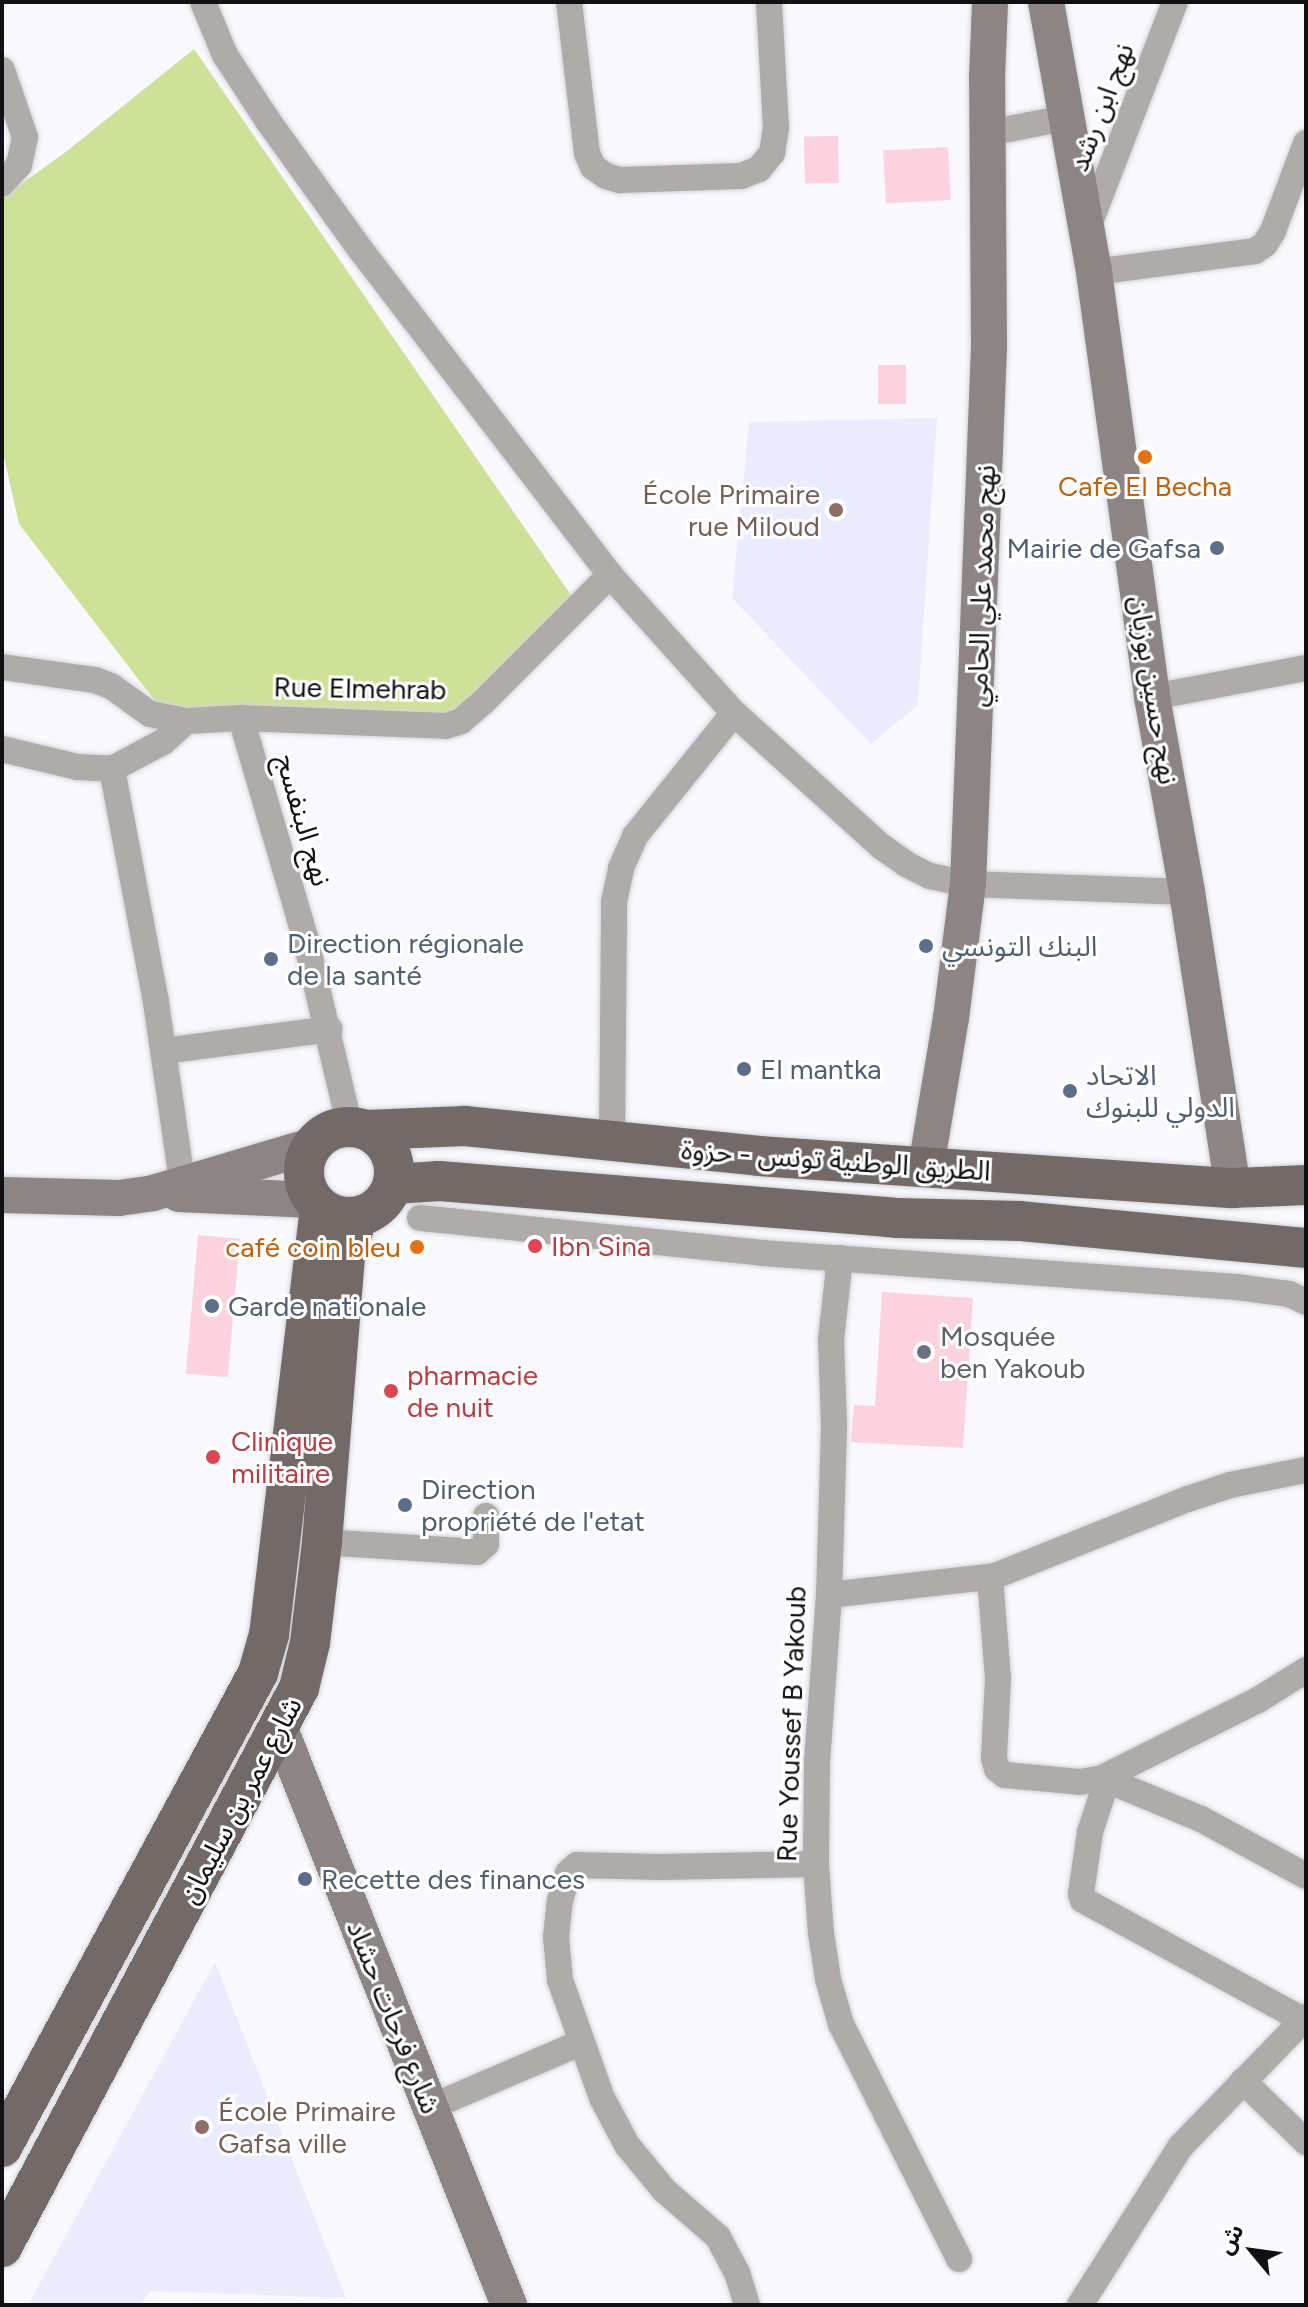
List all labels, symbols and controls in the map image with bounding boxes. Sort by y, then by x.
street label: نهج ابن رشد [1061,38,1141,176]
marker: Cafe El Becha [1136,448,1154,466]
street label: نهج محمد علي الحامي [960,464,1002,708]
place label: Cafe El Becha [1058,469,1232,503]
place label: École Primaire rue Miloud [642,477,820,543]
marker: École Primaire rue Miloud [827,501,845,519]
place label: Mairie de Gafsa [1007,531,1201,565]
marker: Mairie de Gafsa [1208,539,1226,557]
street label: نهج حسين بوزيان [1122,593,1186,787]
street label: Rue Elmehrab [273,670,447,706]
street label: نهج البنفسج [269,750,339,890]
place label: Direction régionale de la santé [287,926,524,992]
place label: البنك التونسي [942,929,1097,963]
marker: البنك التونسي [917,937,935,955]
marker: Direction régionale de la santé [262,950,280,968]
place label: El mantka [760,1052,882,1086]
place label: الاتحاد الدولي للبنوك [1086,1058,1235,1124]
marker: El mantka [735,1060,753,1078]
marker: الاتحاد الدولي للبنوك [1061,1082,1079,1100]
street label: الطريق الوطنية تونس - حزوة [680,1132,992,1188]
place label: Ibn Sina [551,1229,651,1263]
place label: café coin bleu [225,1230,401,1264]
marker: Ibn Sina [526,1237,544,1255]
marker: café coin bleu [408,1238,426,1256]
place label: Garde nationale [228,1289,426,1323]
marker: Garde nationale [203,1297,221,1315]
place label: Mosquée ben Yakoub [940,1319,1085,1385]
marker: Mosquée ben Yakoub [915,1343,933,1361]
place label: pharmacie de nuit [407,1358,538,1424]
marker: pharmacie de nuit [382,1382,400,1400]
place label: Clinique militaire [231,1424,333,1490]
marker: Clinique militaire [202,1446,224,1468]
place label: Direction propriété de l'etat [421,1472,645,1538]
marker: Direction propriété de l'etat [396,1496,414,1514]
street label: Rue Youssef B Yakoub [769,1585,813,1863]
street label: شارع عمر بن سليمان [171,1691,309,1909]
place label: Recette des finances [321,1862,585,1896]
marker: Recette des finances [296,1870,314,1888]
street label: شارع فرحات حشاد [340,1916,448,2118]
place label: École Primaire Gafsa ville [218,2094,396,2160]
marker: École Primaire Gafsa ville [193,2118,211,2136]
north arrow [1212,2211,1292,2291]
text: ش [1211,2219,1250,2259]

